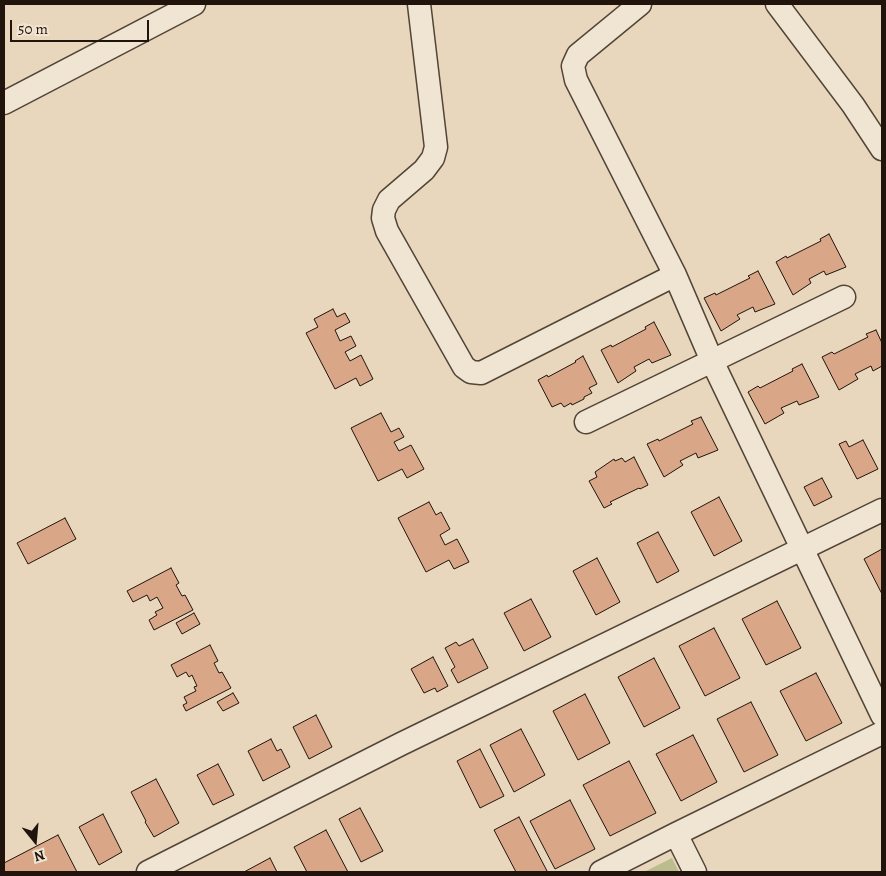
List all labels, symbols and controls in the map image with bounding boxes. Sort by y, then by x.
scale bar [12,10,151,42]
text: 50 m [18,19,48,39]
north arrow [10,816,60,866]
text: N [32,845,47,866]

